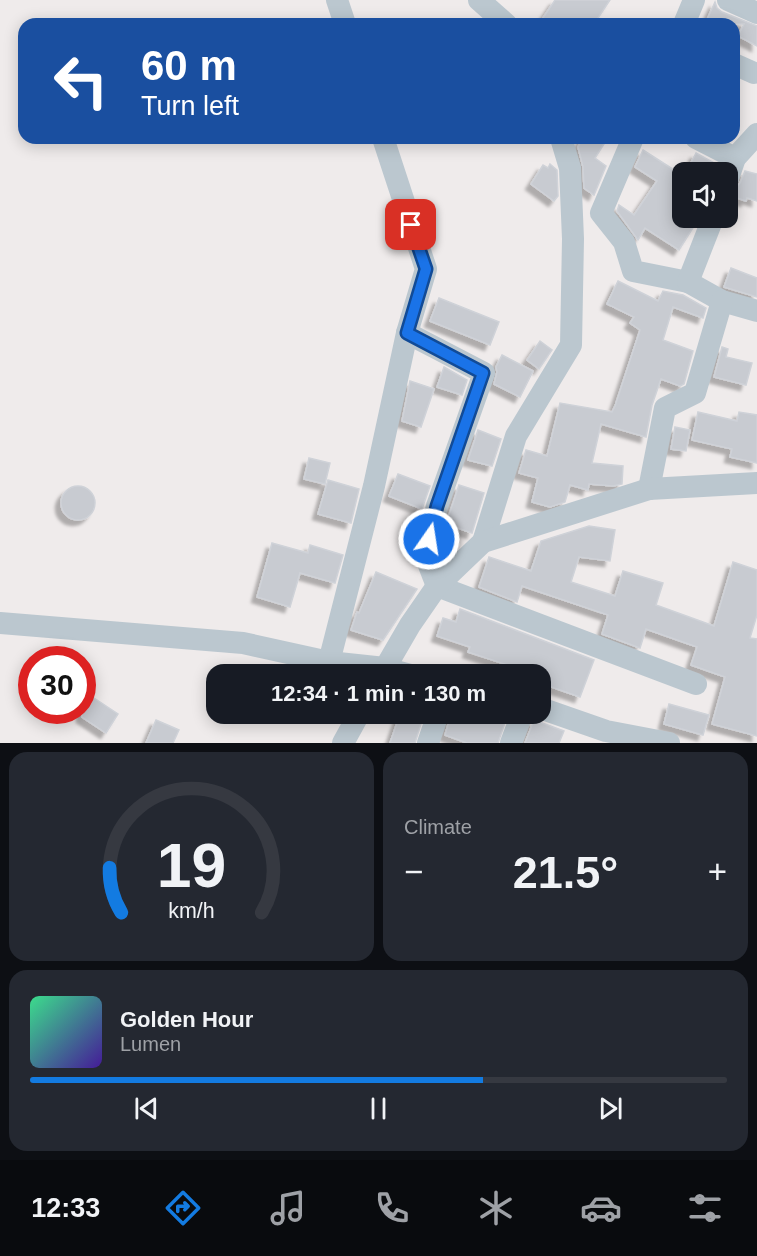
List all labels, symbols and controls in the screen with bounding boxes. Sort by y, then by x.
icon: left [42,42,120,120]
text: 60 m [141,42,237,89]
text: Turn left [141,91,239,121]
map controls [672,162,738,228]
button: sound [672,162,738,228]
pin [385,199,436,250]
icon: arrive [394,208,427,241]
position arrow [397,507,461,571]
speed limit sign: 30 [18,646,96,724]
text: 12:34 · 1 min · 130 m [271,681,486,706]
text: Climate [404,816,472,838]
text: 19 [157,831,226,900]
text: 21.5° [513,847,618,898]
text: − [404,853,423,890]
text: + [708,853,727,890]
text: km/h [168,900,215,924]
text: Golden Hour [120,1007,253,1032]
text: Lumen [120,1033,181,1055]
icon: previous [130,1092,163,1125]
icon: pause [362,1092,395,1125]
icon: next [594,1092,627,1125]
icon: directions [162,1187,204,1229]
icon: music [267,1187,309,1229]
icon: phone [371,1187,413,1229]
icon: climate [475,1187,517,1229]
icon: car [580,1187,622,1229]
icon: filters [684,1187,726,1229]
text: 12:33 [31,1193,100,1223]

